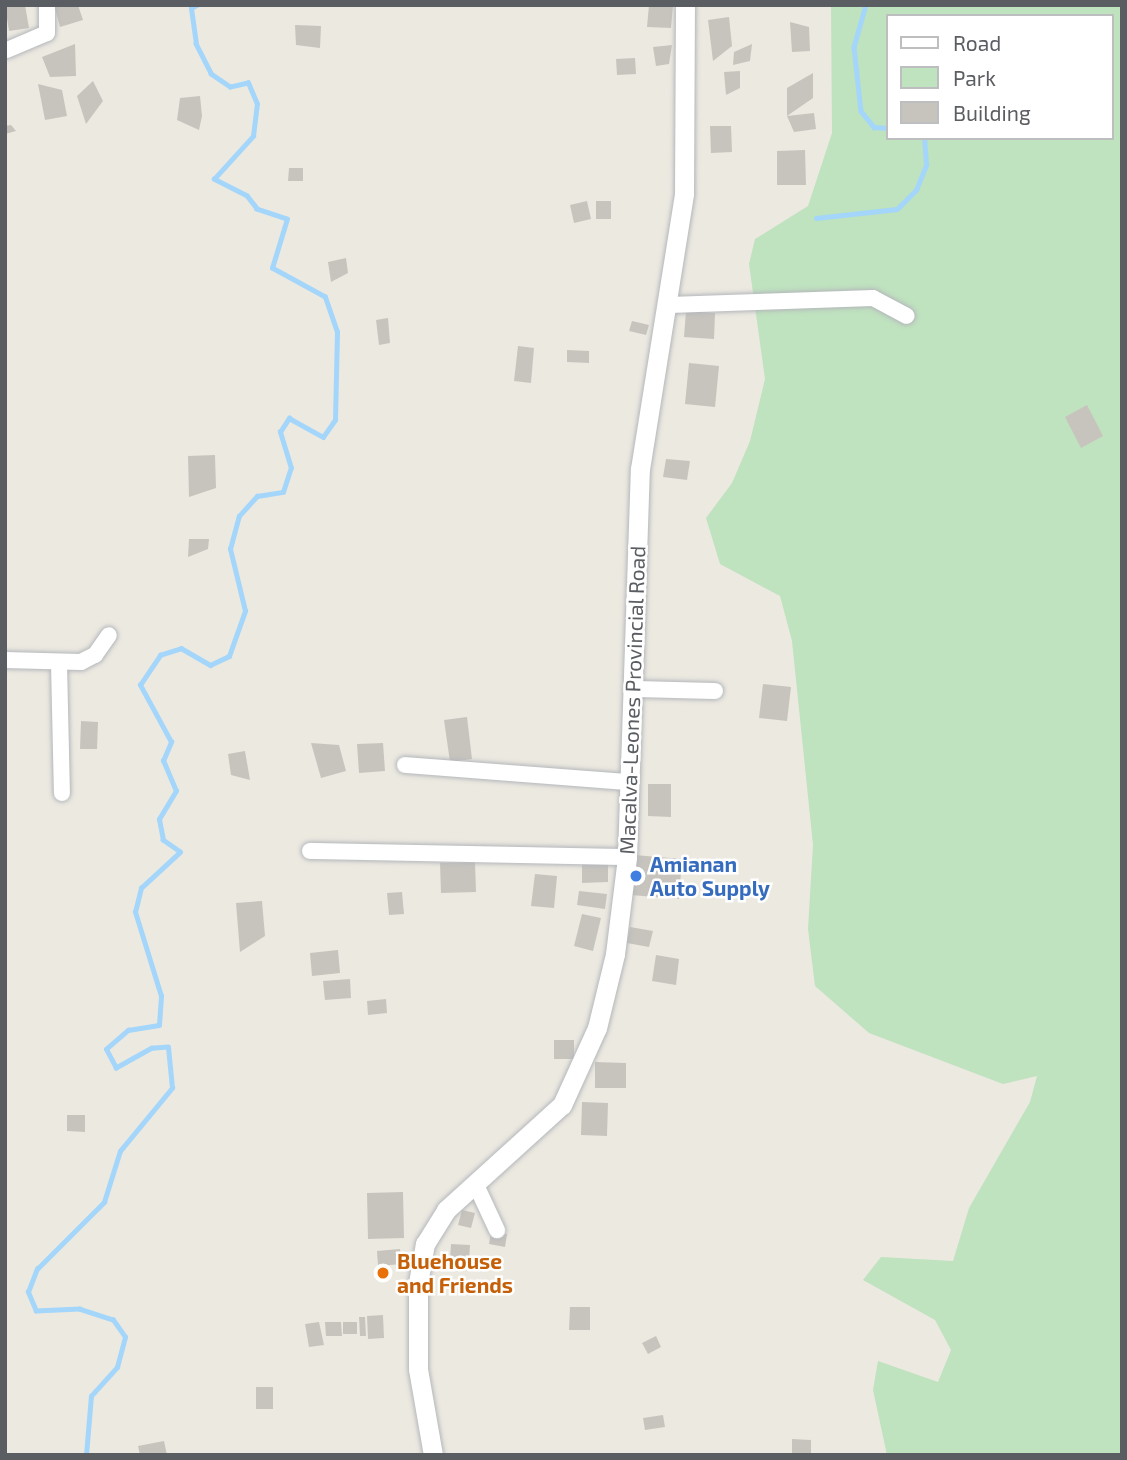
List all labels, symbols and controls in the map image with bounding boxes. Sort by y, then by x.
legend [886,14,1113,140]
text: Road [953,30,1001,55]
text: Park [953,65,996,90]
text: Building [953,100,1031,125]
street label: Macalva-Leones Provincial Road [614,545,650,855]
place label: Amianan Auto Supply [650,851,770,901]
marker: Amianan Auto Supply [628,868,644,884]
place label: Bluehouse and Friends [397,1248,513,1298]
marker: Bluehouse and Friends [375,1265,391,1281]

